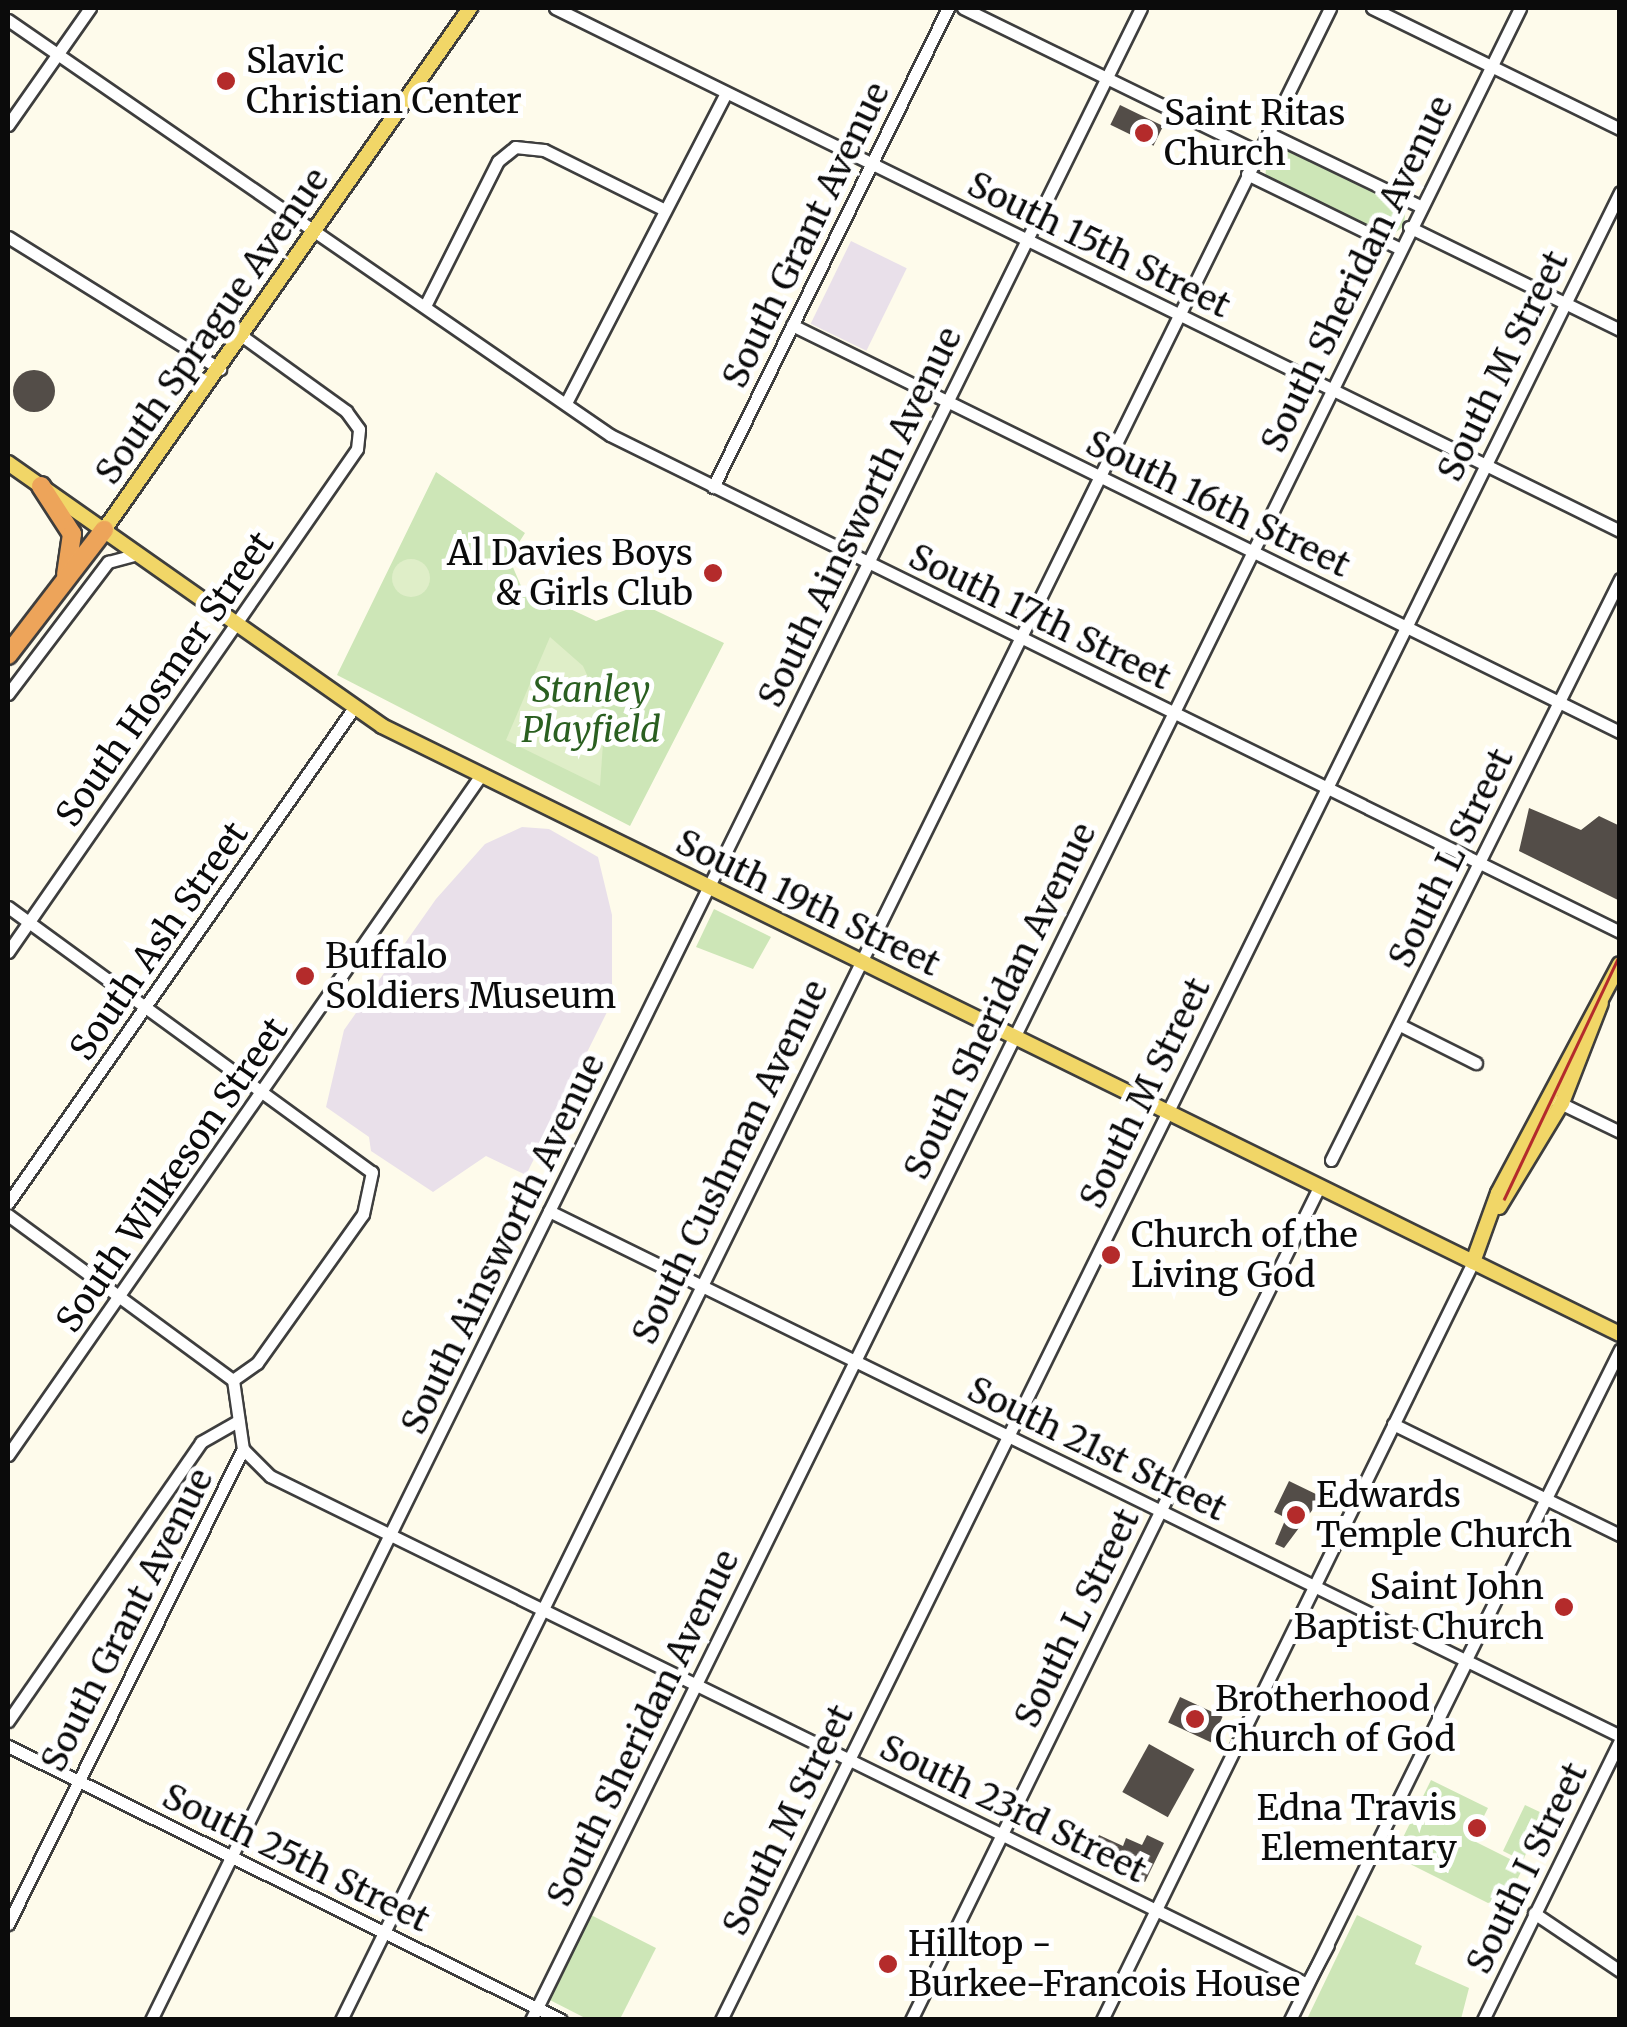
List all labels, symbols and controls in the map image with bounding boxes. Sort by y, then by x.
place label: Slavic Christian Center [246,40,522,122]
marker: Slavic Christian Center [215,70,237,92]
street label: South Grant Avenue [714,76,898,394]
street label: South Sheridan Avenue [1252,89,1462,459]
place label: Saint Ritas Church [1164,92,1345,174]
marker: Saint Ritas Church [1133,122,1155,144]
street label: South Sprague Avenue [87,160,337,492]
street label: South 15th Street [961,163,1237,327]
street label: South M Street [1429,244,1577,488]
street label: South Ainsworth Avenue [750,320,970,714]
street label: South 16th Street [1079,422,1357,586]
street label: South Hosmer Street [47,524,283,834]
place label: Al Davies Boys & Girls Club [447,532,693,614]
street label: South 17th Street [902,535,1178,699]
marker: Al Davies Boys & Girls Club [702,562,724,584]
park label: Stanley Playfield [522,669,660,751]
street label: South L Street [1380,742,1522,974]
street label: South Ash Street [61,814,257,1068]
street label: South Sheridan Avenue [895,816,1105,1186]
street label: South 19th Street [669,821,947,985]
place label: Buffalo Soldiers Museum [325,935,616,1017]
marker: Buffalo Soldiers Museum [294,965,316,987]
street label: South M Street [1071,971,1219,1215]
street label: South Cushman Avenue [624,973,836,1351]
street label: South Wilkeson Street [48,1010,296,1340]
street label: South Ainsworth Avenue [393,1047,613,1441]
place label: Church of the Living God [1131,1214,1358,1296]
marker: Church of the Living God [1100,1244,1122,1266]
street label: South 21st Street [961,1368,1233,1530]
street label: South Grant Avenue [32,1462,222,1778]
place label: Edwards Temple Church [1316,1474,1572,1556]
street label: South L Street [1006,1502,1148,1734]
marker: Edwards Temple Church [1285,1504,1307,1526]
street label: South Sheridan Avenue [538,1543,748,1913]
place label: Saint John Baptist Church [1293,1566,1544,1648]
marker: Saint John Baptist Church [1553,1596,1575,1618]
place label: Brotherhood Church of God [1215,1678,1456,1760]
street label: South M Street [714,1698,862,1942]
marker: Brotherhood Church of God [1184,1708,1206,1730]
street label: South 23rd Street [873,1726,1153,1892]
street label: South I Street [1458,1756,1596,1980]
street label: South 25th Street [156,1775,436,1941]
place label: Edna Travis Elementary [1257,1787,1457,1869]
marker: Edna Travis Elementary [1466,1817,1488,1839]
place label: Hilltop - Burkee-Francois House [908,1923,1300,2005]
marker: Hilltop - Burkee-Francois House [877,1953,899,1975]

